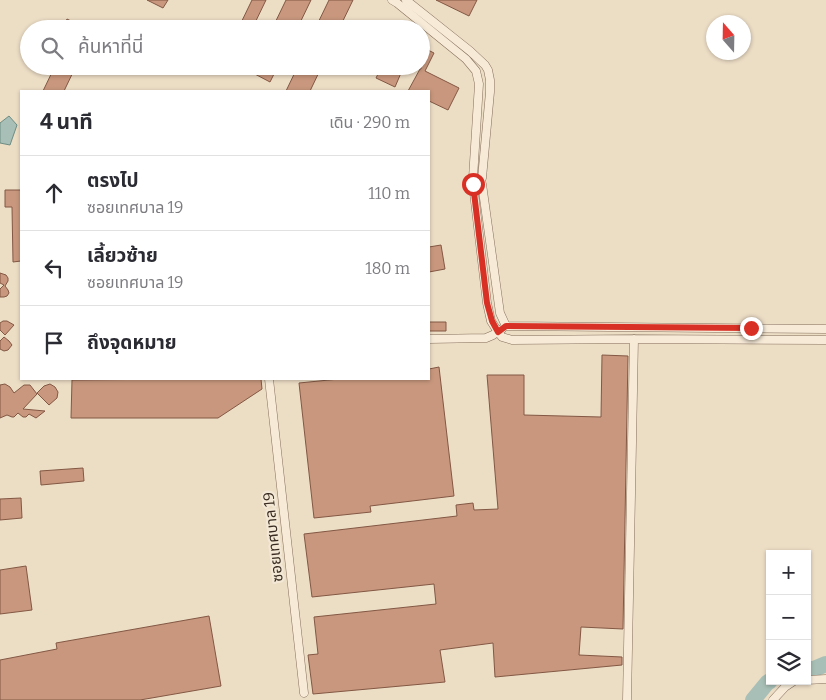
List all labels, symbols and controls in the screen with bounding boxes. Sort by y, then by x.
north arrow [706,15,751,60]
search box [20,20,430,75]
icon: search [38,34,66,62]
text: ค้นหาที่นี่ [78,35,143,58]
text: 4 นาที [40,109,93,135]
text: เดิน · 290 m [329,113,410,132]
text: ตรงไป [87,169,139,192]
route start [462,173,485,196]
icon: ahead [40,179,68,207]
text: 110 m [368,184,410,203]
text: ซอยเทศบาล 19 [87,198,183,217]
text: เลี้ยวซ้าย [87,244,158,267]
icon: left [40,254,68,282]
text: 180 m [365,259,410,278]
text: ซอยเทศบาล 19 [87,273,183,292]
route end [740,317,763,340]
icon: arrive [40,329,68,357]
text: ถึงจุดหมาย [87,331,177,354]
street label: ซอยเทศบาล 19 [259,491,287,583]
map controls [766,550,811,685]
button: + [766,550,811,595]
button: − [766,595,811,640]
button: layers [766,640,811,685]

